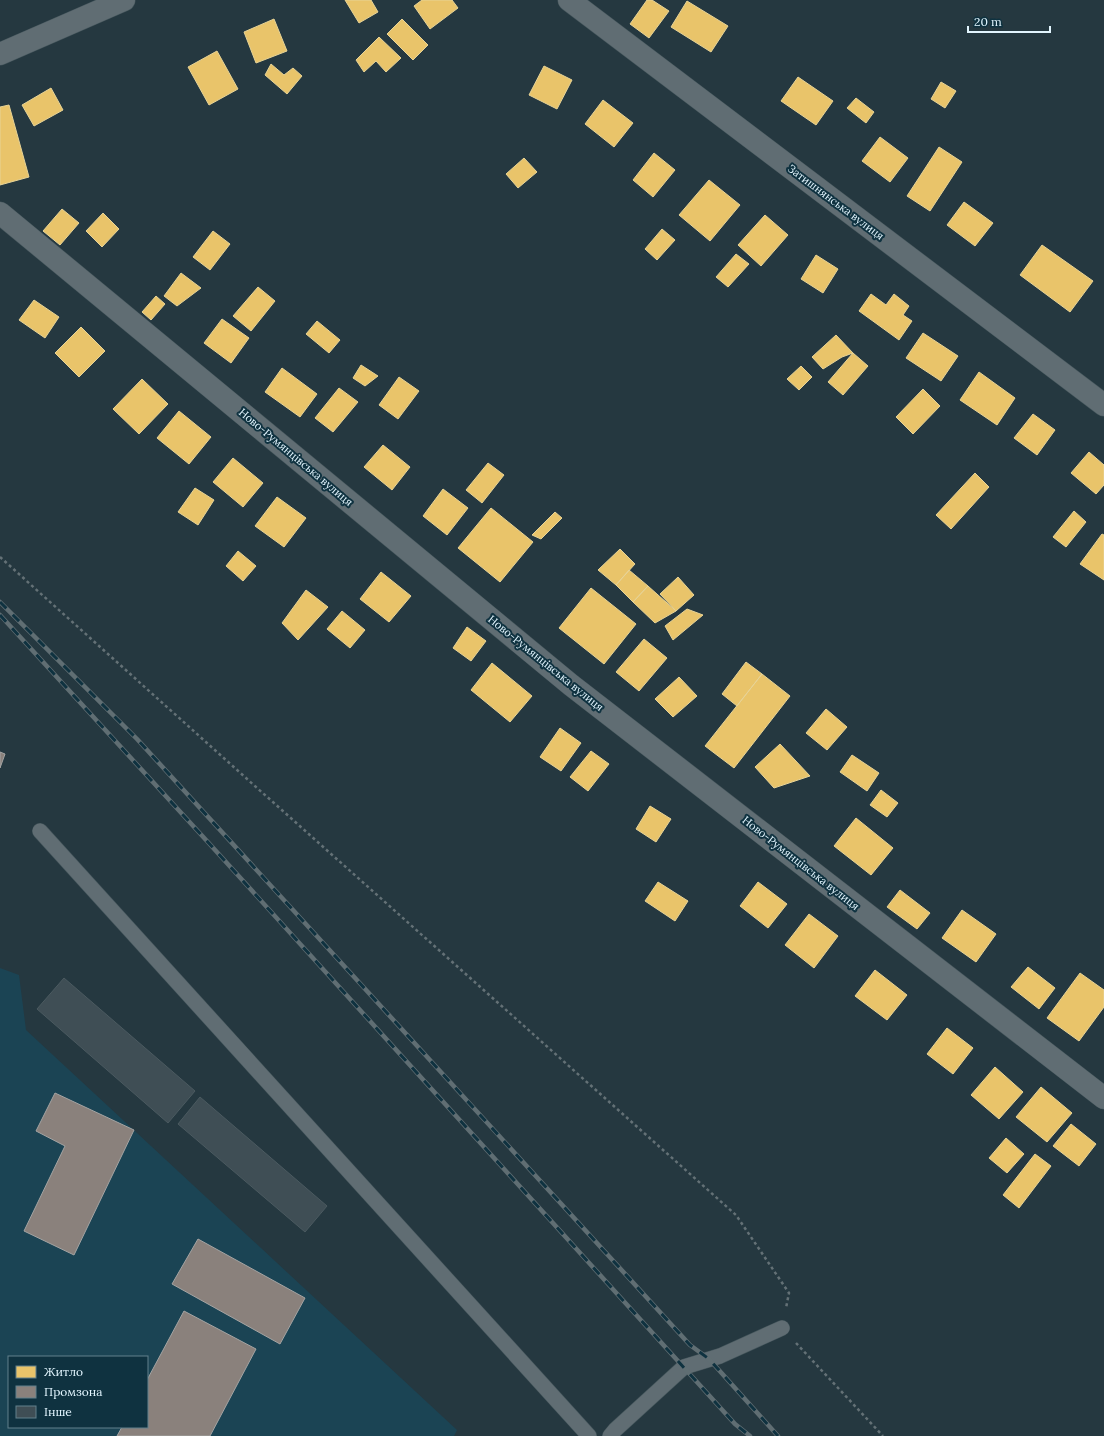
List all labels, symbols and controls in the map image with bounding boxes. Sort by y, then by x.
scale bar [968,8,1050,34]
text: 20 m [974,14,1002,29]
street label: Затишнянська вулиця [785,161,887,243]
street label: Ново-Румянцівська вулиця [236,405,356,509]
street label: Ново-Румянцівська вулиця [485,612,607,714]
street label: Ново-Румянцівська вулиця [740,813,862,913]
legend [8,1356,148,1428]
text: Житло [44,1364,83,1379]
text: Промзона [44,1384,102,1399]
text: Інше [44,1404,72,1419]

